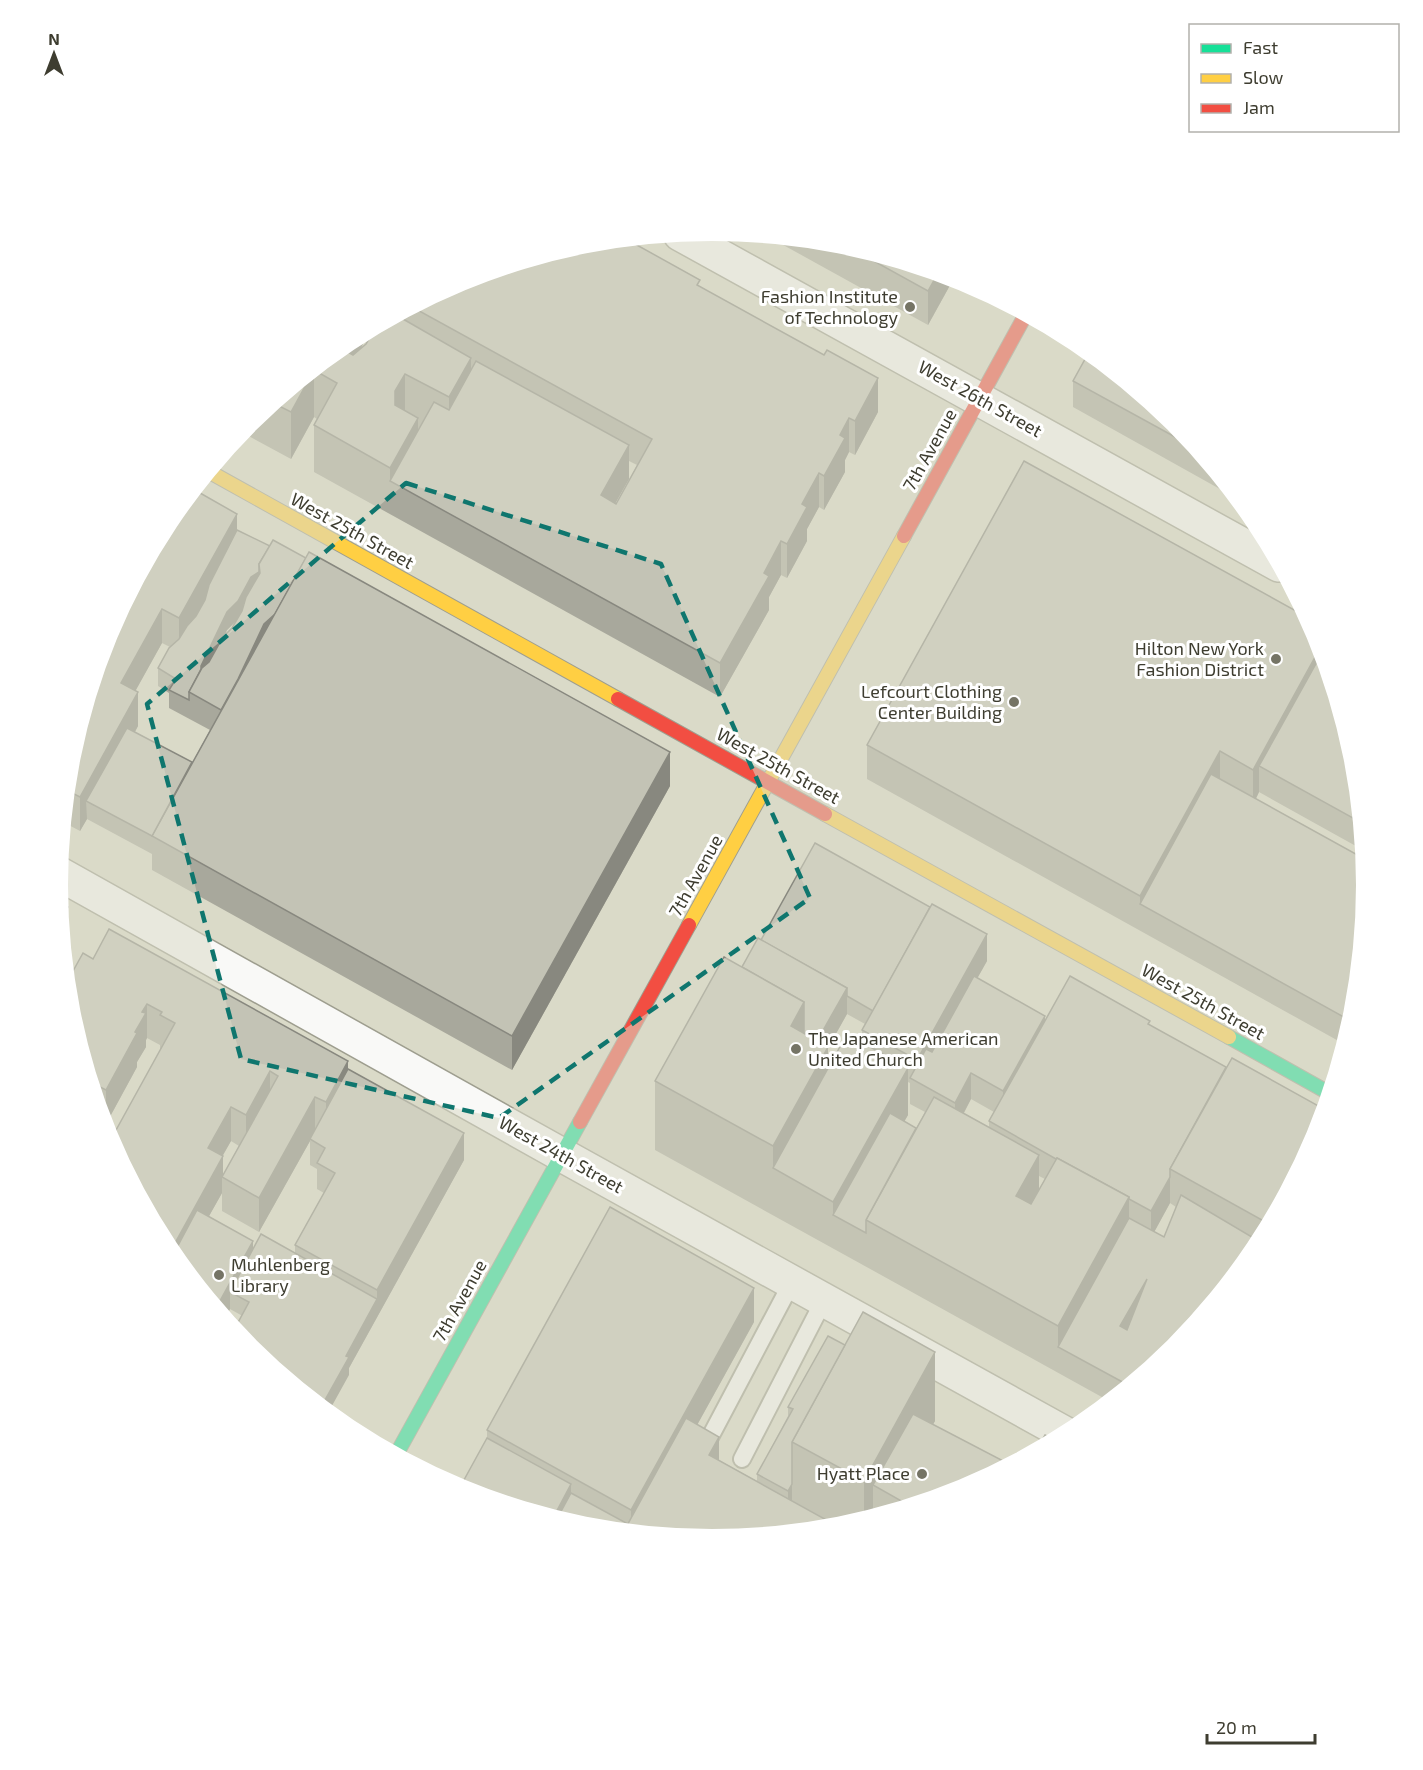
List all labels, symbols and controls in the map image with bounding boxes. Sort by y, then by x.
north arrow [24,24,84,84]
legend [1189,24,1399,132]
text: N [48,29,60,48]
text: Fast [1243,36,1278,58]
text: Slow [1243,66,1284,88]
text: Jam [1243,96,1275,118]
place label: Fashion Institute of Technology [761,285,898,328]
marker: Fashion Institute of Technology [903,300,917,314]
street label: West 26th Street [915,355,1046,441]
street label: 7th Avenue [898,405,961,494]
street label: West 25th Street [287,487,418,573]
place label: Hilton New York Fashion District [1135,637,1264,680]
marker: Hilton New York Fashion District [1269,652,1283,666]
place label: Lefcourt Clothing Center Building [861,680,1002,723]
marker: Lefcourt Clothing Center Building [1007,695,1021,709]
street label: West 25th Street [713,722,844,808]
street label: 7th Avenue [664,831,727,920]
street label: West 25th Street [1138,958,1269,1044]
place label: The Japanese American United Church [808,1027,999,1070]
marker: The Japanese American United Church [789,1042,803,1056]
street label: West 24th Street [495,1111,628,1197]
place label: Muhlenberg Library [231,1253,330,1296]
street label: 7th Avenue [428,1256,491,1345]
marker: Muhlenberg Library [212,1268,226,1282]
place label: Hyatt Place [817,1462,910,1484]
marker: Hyatt Place [915,1467,929,1481]
scale bar [1207,1707,1315,1745]
text: 20 m [1216,1716,1257,1738]

